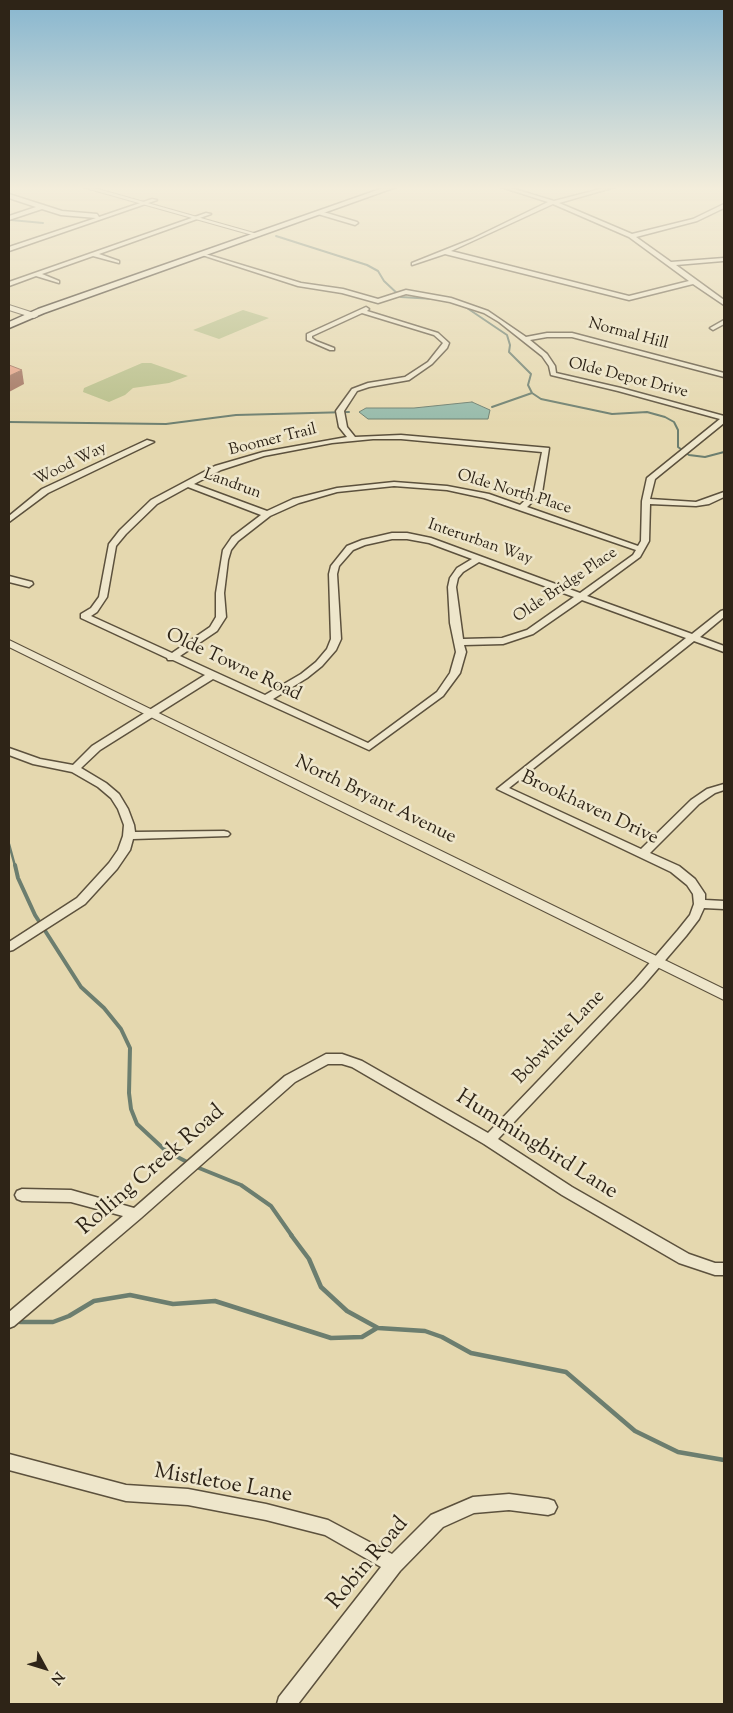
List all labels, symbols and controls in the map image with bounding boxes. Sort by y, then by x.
street label: Normal Hill [586,315,670,355]
street label: Olde Depot Drive [566,355,690,403]
street label: Boomer Trail [227,421,319,461]
street label: Wood Way [32,439,110,491]
street label: Landrun [201,466,263,504]
street label: Olde North Place [454,466,574,520]
street label: Interurban Way [425,516,535,570]
street label: Olde Bridge Place [510,544,622,628]
street label: Olde Towne Road [161,625,305,707]
street label: North Bryant Avenue [291,752,459,850]
street label: Brookhaven Drive [517,767,661,851]
street label: Bobwhite Lane [509,986,611,1090]
street label: Hummingbird Lane [450,1086,622,1206]
street label: Rolling Creek Road [73,1100,231,1242]
street label: Mistletoe Lane [152,1460,294,1510]
street label: Robin Road [323,1512,415,1616]
north arrow [20,1643,70,1693]
text: N [45,1667,68,1688]

